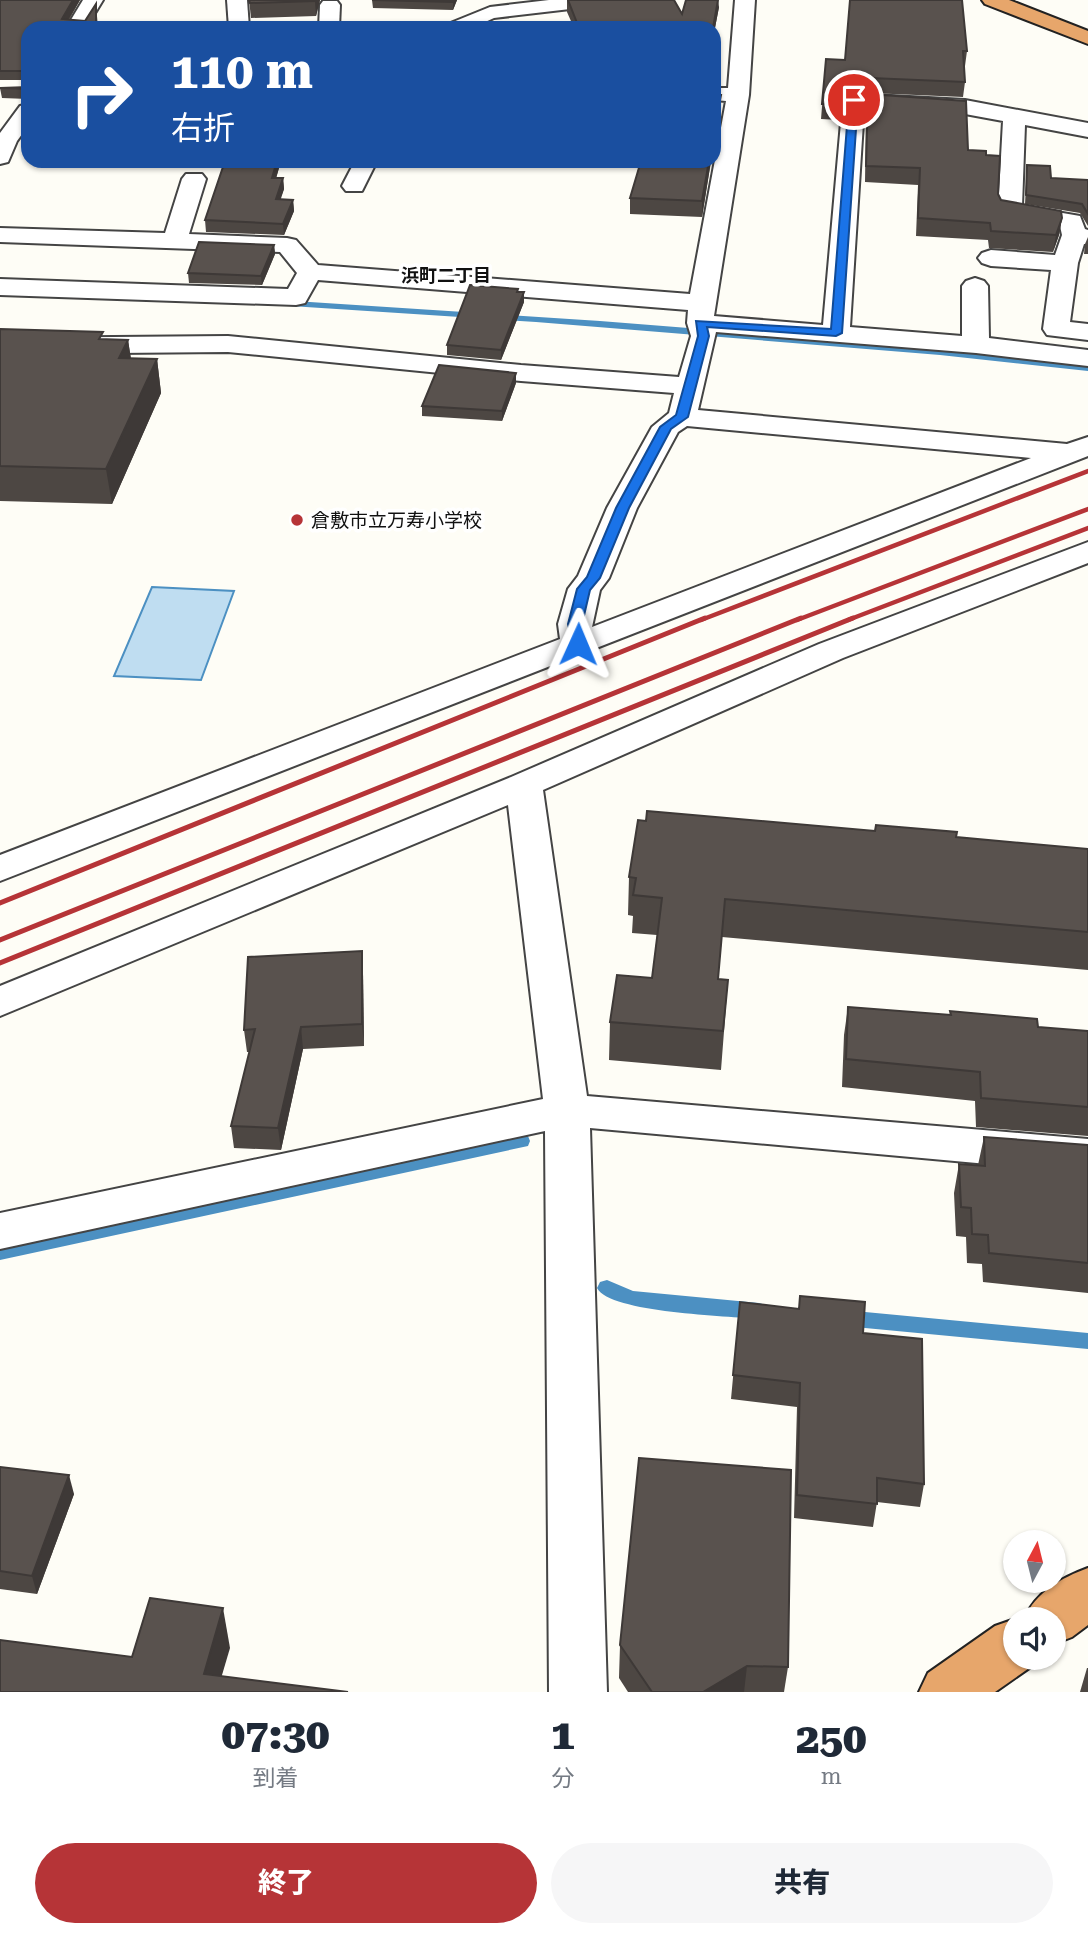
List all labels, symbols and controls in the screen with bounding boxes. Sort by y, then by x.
text: 110 m [171,43,313,100]
icon: right [56,49,147,140]
pin [824,70,884,130]
icon: arrive [835,81,873,119]
text: 右折 [171,109,235,147]
district label: 浜町二丁目 [401,265,491,286]
place label: 倉敷市立万寿小学校 [311,509,482,532]
marker: 倉敷市立万寿小学校 [289,512,305,528]
position arrow [541,607,615,681]
north arrow [1003,1530,1066,1592]
map controls [1003,1530,1066,1670]
button: sound [1003,1607,1066,1670]
text: 07:30 [221,1710,330,1759]
text: 1 [551,1710,575,1759]
text: 250 [796,1714,867,1763]
text: m [821,1763,842,1790]
text: 到着 [252,1765,298,1792]
text: 分 [551,1765,574,1792]
button: 終了 [35,1843,537,1923]
button: 共有 [551,1843,1053,1923]

